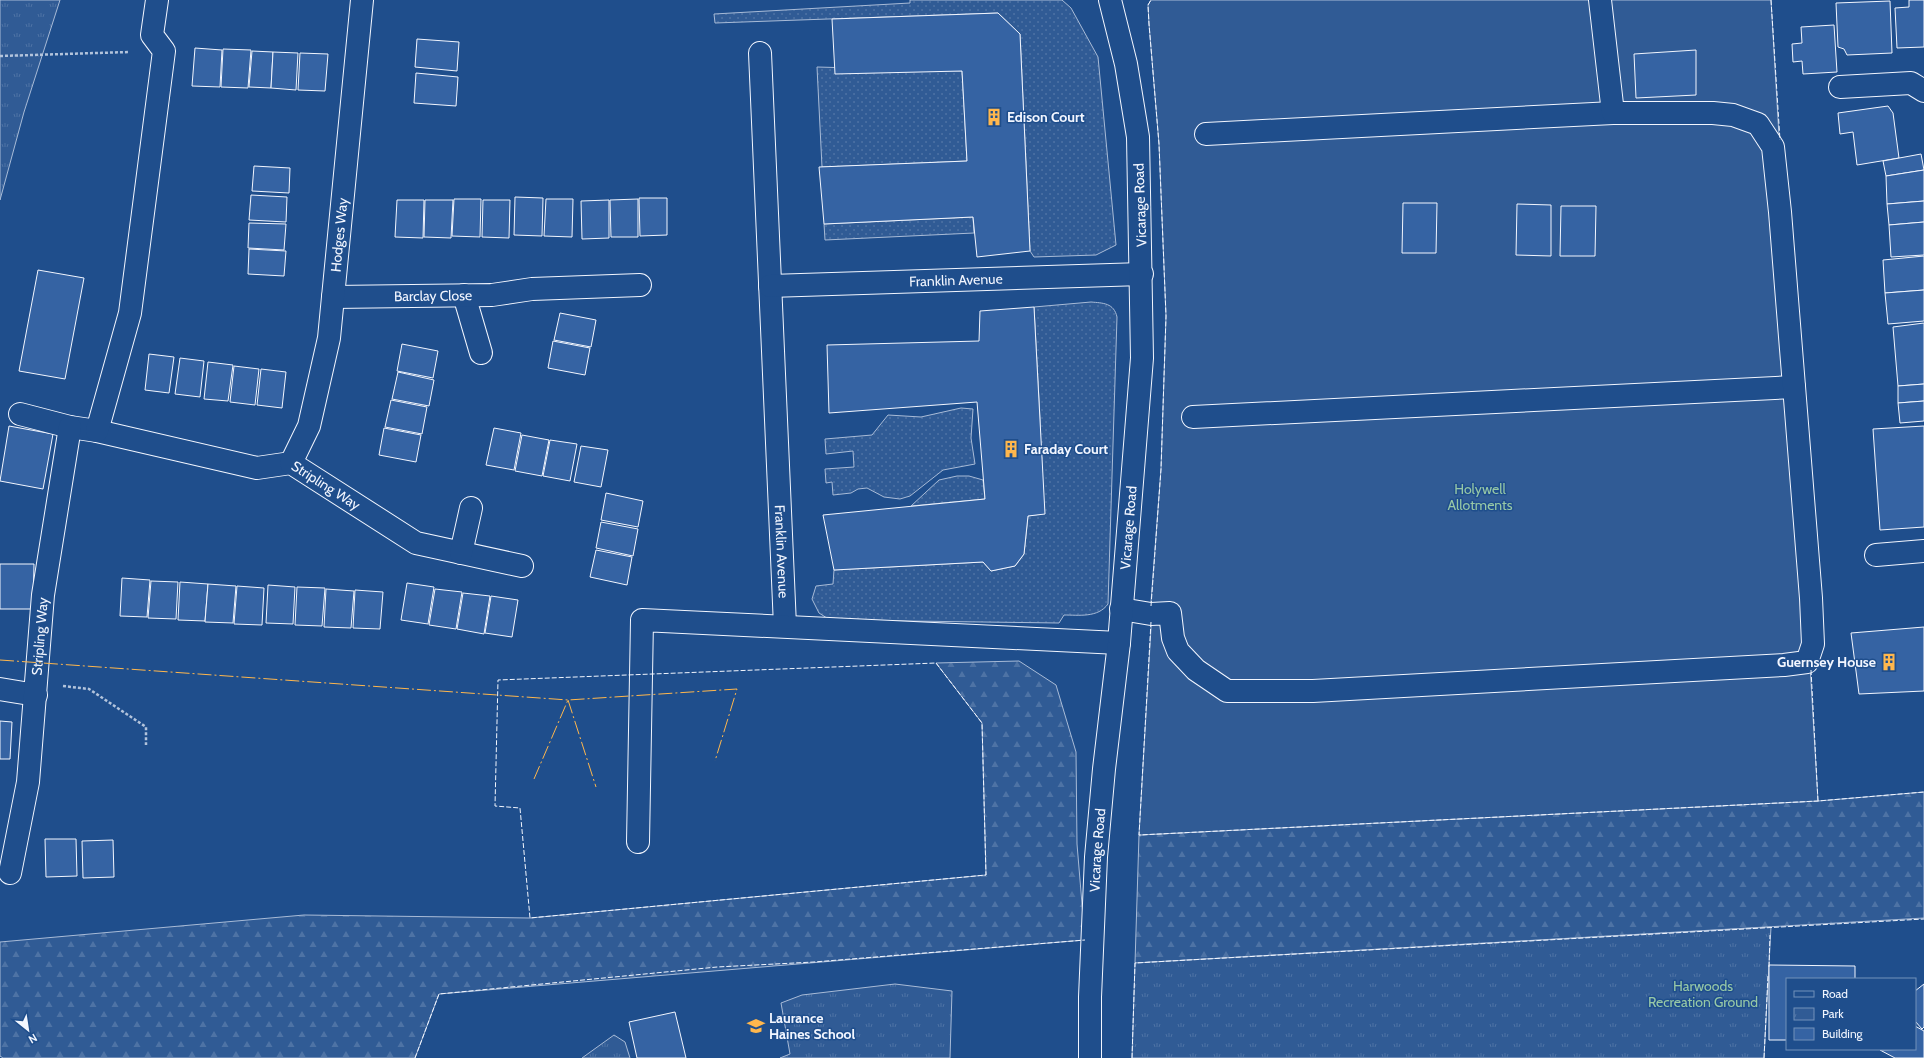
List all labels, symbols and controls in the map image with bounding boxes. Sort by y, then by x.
building icon: Edison Court [984,107,1004,127]
place label: Edison Court [1007,108,1085,126]
street label: Vicarage Road [1130,163,1150,247]
street label: Hodges Way [326,197,352,273]
street label: Franklin Avenue [909,269,1003,291]
street label: Barclay Close [394,286,472,305]
building icon: Faraday Court [1001,439,1021,459]
place label: Faraday Court [1024,440,1108,458]
street label: Stripling Way [288,457,364,514]
park label: Holywell Allotments [1447,480,1513,514]
street label: Vicarage Road [1116,485,1141,570]
street label: Franklin Avenue [771,504,793,599]
street label: Stripling Way [28,596,52,676]
building icon: Guernsey House [1879,652,1899,672]
place label: Guernsey House [1777,653,1876,671]
street label: Vicarage Road [1086,808,1109,892]
park label: Harwoods Recreation Ground [1648,977,1758,1011]
legend [1786,978,1916,1050]
text: Road [1822,986,1848,1001]
text: Park [1822,1006,1844,1021]
place label: Laurance Haines School [769,1009,856,1043]
north arrow [8,1010,48,1050]
school or university icon: Laurance Haines School [746,1016,766,1036]
text: Building [1822,1026,1864,1041]
text: N [26,1031,40,1047]

